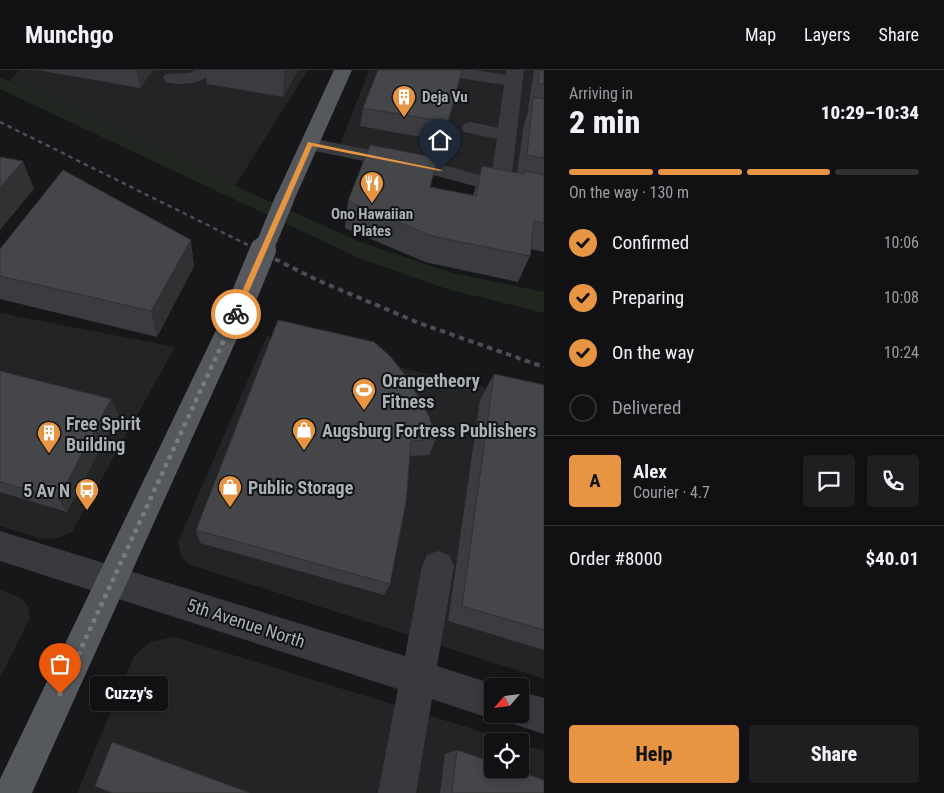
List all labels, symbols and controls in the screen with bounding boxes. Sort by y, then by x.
text: Munchgo [25,21,114,49]
text: Map [745,24,776,45]
text: Layers [804,24,851,45]
text: Share [879,24,919,45]
building icon: Deja Vu [391,84,417,118]
text: Arriving in [569,84,633,103]
place label: Deja Vu [422,88,468,106]
text: 10:29–10:34 [821,101,919,124]
text: 2 min [569,103,640,141]
pin [419,119,461,170]
icon: home [426,126,454,154]
restaurant icon: Ono Hawaiian Plates [359,170,385,204]
text: On the way · 130 m [569,183,689,202]
place label: Ono Hawaiian Plates [331,205,413,240]
icon: check [569,229,597,257]
text: Confirmed [612,231,689,254]
text: 10:06 [884,233,919,252]
icon: check [569,284,597,312]
text: Preparing [612,286,684,309]
text: 10:08 [884,288,919,307]
courier [211,289,261,339]
icon: bike [222,300,250,328]
icon: check [569,339,597,367]
text: On the way [612,341,694,364]
text: 10:24 [884,343,919,362]
place label: Orangetheory Fitness [382,370,480,412]
sports icon: Orangetheory Fitness [351,377,377,411]
text: Delivered [612,396,681,419]
place label: Free Spirit Building [66,413,141,455]
shop icon: Augsburg Fortress Publishers [291,417,317,451]
building icon: Free Spirit Building [36,420,62,454]
place label: Augsburg Fortress Publishers [322,420,537,441]
button: chat [803,455,855,507]
button: phone [867,455,919,507]
text: Alex [633,460,667,483]
text: A [589,469,601,492]
shop icon: Public Storage [217,474,243,508]
bus stop icon: 5 Av N [74,477,100,511]
place label: Public Storage [248,477,354,498]
place label: 5 Av N [23,480,70,501]
text: Courier · 4.7 [633,483,710,502]
text: Order #8000 [569,547,662,570]
text: $40.01 [865,547,919,570]
street label: 5th Avenue North [184,594,308,652]
pin [39,643,81,694]
icon: bag [46,650,74,678]
callout: Cuzzy's [90,676,168,712]
north arrow [484,678,529,722]
map controls [484,678,529,778]
text: Cuzzy's [105,684,153,703]
button: Help [569,725,739,783]
button: Share [749,725,919,783]
button: locate [484,733,529,778]

